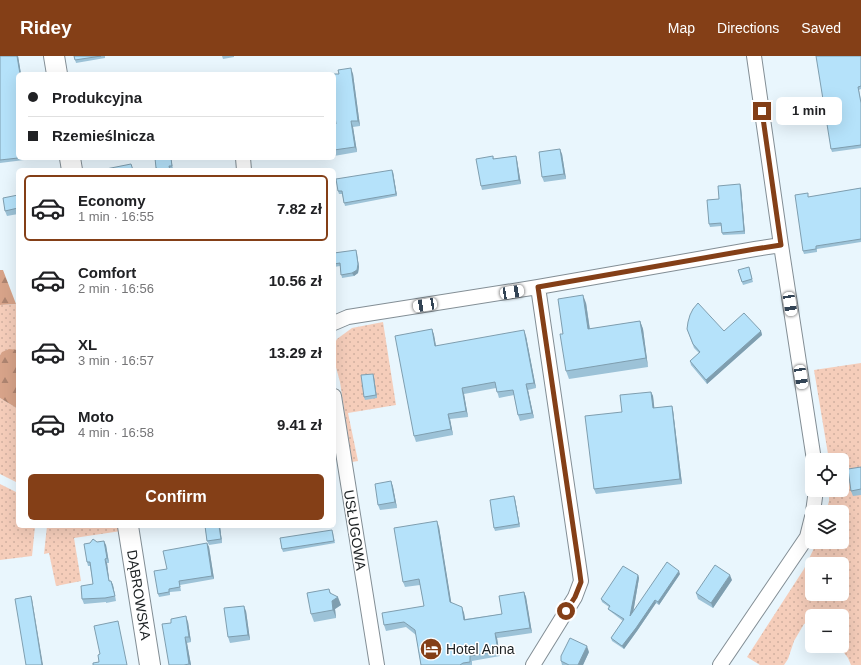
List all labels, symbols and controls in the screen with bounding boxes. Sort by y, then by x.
text: Ridey [20,17,72,38]
text: Map [668,20,695,36]
text: Directions [717,20,779,36]
text: Saved [801,20,841,36]
text: Produkcyjna [52,89,142,106]
callout: 1 min [776,97,842,125]
route end [753,102,771,120]
text: 1 min [792,103,826,118]
text: Rzemieślnicza [52,127,155,144]
icon: car [30,190,66,226]
text: Economy [78,192,146,209]
text: 7.82 zł [277,200,322,217]
text: 1 min · 16:55 [78,209,154,224]
icon: car [30,262,66,298]
text: Comfort [78,264,136,281]
text: 10.56 zł [269,272,322,289]
text: 2 min · 16:56 [78,281,154,296]
car [499,284,525,300]
car [782,291,798,317]
car [412,297,438,313]
icon: car [30,334,66,370]
text: XL [78,336,97,353]
text: 13.29 zł [269,344,322,361]
text: 3 min · 16:57 [78,353,154,368]
car [793,364,809,390]
icon: car [30,406,66,442]
text: Moto [78,408,114,425]
text: 9.41 zł [277,416,322,433]
text: 4 min · 16:58 [78,425,154,440]
map controls [805,453,849,653]
button: locate [805,453,849,497]
button: Confirm [28,474,324,520]
street label: USŁUGOWA [341,489,369,572]
button: layers [805,505,849,549]
street label: DĄBROWSKA [124,549,154,642]
button: + [805,557,849,601]
route start [557,602,575,620]
button: − [805,609,849,653]
hotel icon: Hotel Anna [418,636,444,662]
place label: Hotel Anna [446,641,515,657]

